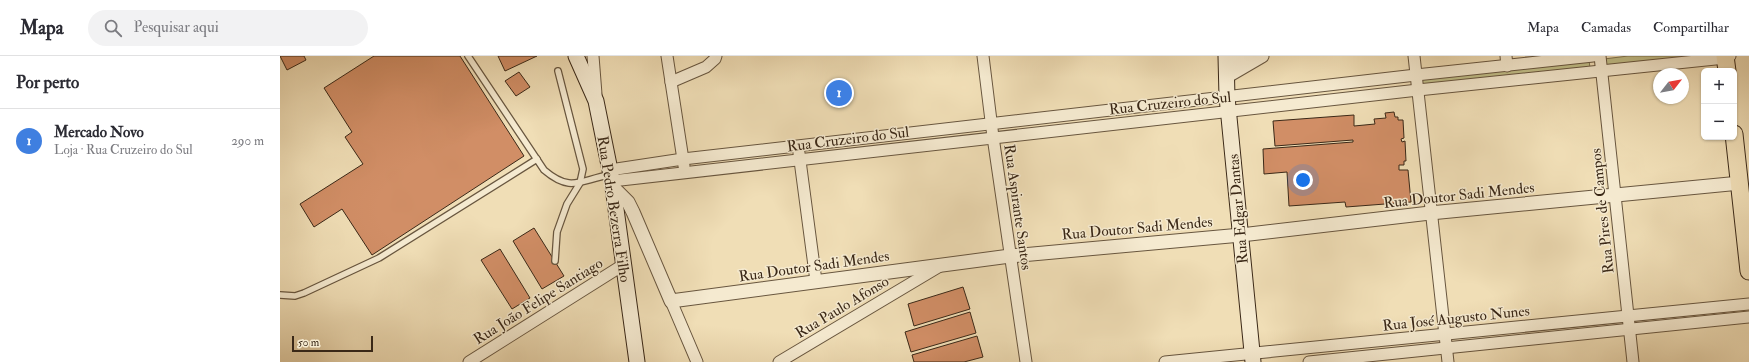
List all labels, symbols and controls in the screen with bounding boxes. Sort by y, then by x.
search box [88,10,368,46]
text: Mapa [20,16,64,40]
icon: search [102,17,124,39]
text: Pesquisar aqui [134,18,219,37]
text: Mapa [1527,19,1559,36]
text: Camadas [1581,19,1631,36]
text: Compartilhar [1653,19,1729,36]
north arrow [1653,68,1689,104]
map controls [1701,68,1737,140]
button: + [1701,68,1737,104]
text: Por perto [16,72,79,93]
pin: 1 [826,78,852,108]
street label: Rua Cruzeiro do Sul [1108,88,1232,119]
button: − [1701,104,1737,140]
text: Mercado Novo [54,123,144,142]
street label: Rua Cruzeiro do Sul [786,123,910,156]
text: 1 [27,133,31,149]
text: 290 m [231,133,264,149]
street label: Rua Pedro Bezerra Filho [593,135,634,284]
text: Loja · Rua Cruzeiro do Sul [54,142,193,158]
street label: Rua Aspirante Santos [998,143,1036,271]
street label: Rua Pires de Campos [1586,147,1620,275]
street label: Rua Edgar Dantas [1224,153,1253,265]
your location [1293,170,1313,190]
street label: Rua Doutor Sadi Mendes [1383,178,1535,213]
street label: Rua Doutor Sadi Mendes [1061,212,1213,245]
street label: Rua Doutor Sadi Mendes [738,247,890,286]
street label: Rua João Felipe Santiago [470,254,607,350]
street label: Rua Paulo Afonso [792,272,892,343]
street label: Rua José Augusto Nunes [1381,301,1531,337]
scale bar [292,334,373,353]
text: 50 m [298,336,319,349]

